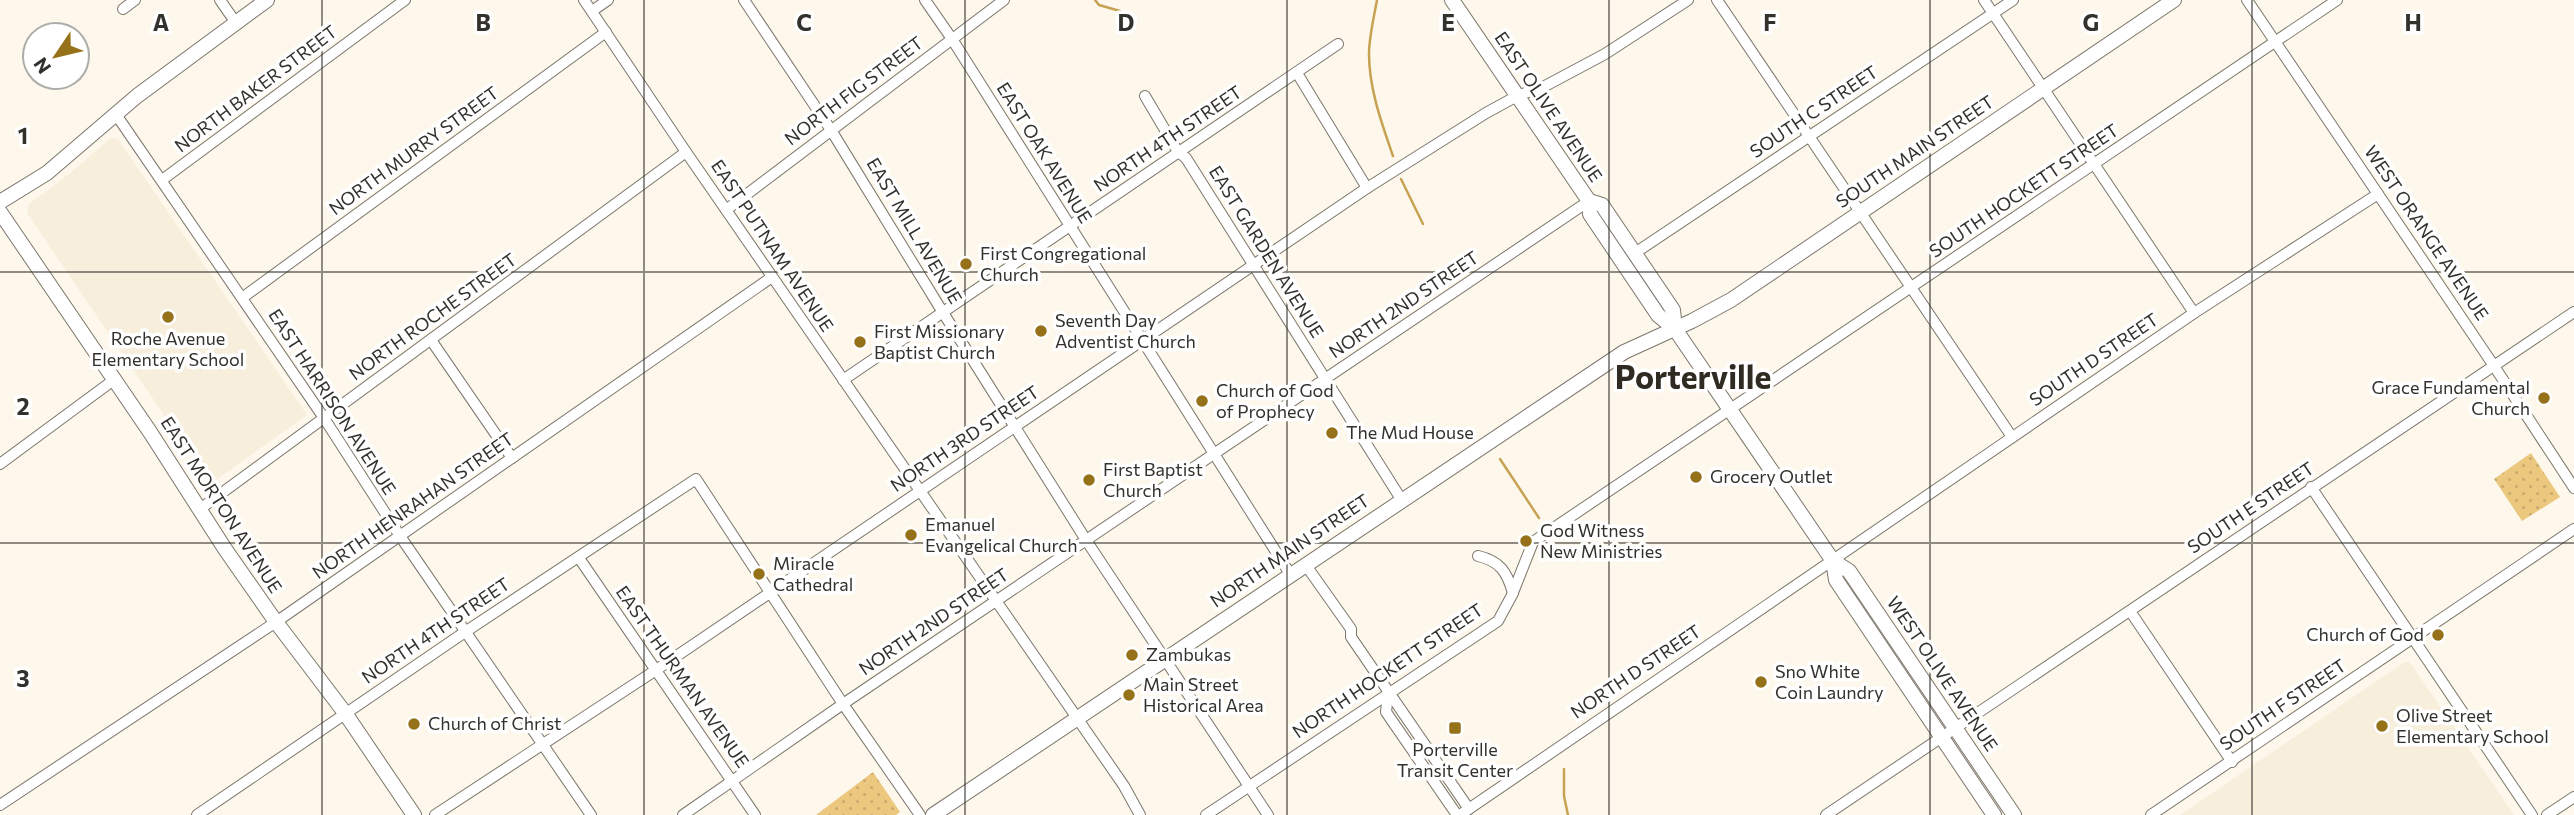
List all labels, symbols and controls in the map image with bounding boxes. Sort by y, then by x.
text: A [153,8,170,36]
text: B [475,8,491,36]
text: C [796,8,812,36]
text: D [1118,8,1135,36]
text: E [1441,8,1455,36]
text: F [1763,8,1777,36]
text: G [2083,8,2099,36]
text: H [2404,8,2422,36]
street label: NORTH BAKER STREET [170,20,341,156]
north arrow [21,21,91,91]
street label: EAST OLIVE AVENUE [1490,27,1607,186]
street label: NORTH FIG STREET [780,31,927,149]
text: N [28,54,55,78]
street label: SOUTH C STREET [1745,60,1882,162]
street label: EAST OAK AVENUE [993,78,1097,227]
street label: NORTH 4TH STREET [1089,80,1246,196]
street label: NORTH MURRY STREET [324,81,503,219]
street label: SOUTH MAIN STREET [1831,90,1997,212]
street label: SOUTH HOCKETT STREET [1925,119,2122,262]
text: 1 [18,121,28,149]
street label: WEST ORANGE AVENUE [2360,141,2494,324]
street label: EAST MILL AVENUE [863,154,967,307]
street label: EAST PUTNAM AVENUE [707,155,839,336]
street label: EAST GARDEN AVENUE [1205,161,1329,342]
place label: First Congregational Church [980,242,1146,285]
street label: NORTH 2ND STREET [1325,246,1482,362]
street label: NORTH ROCHE STREET [344,248,520,384]
marker: First Congregational Church [958,256,974,272]
street label: EAST HARRISON AVENUE [264,304,401,499]
street label: SOUTH D STREET [2025,308,2162,410]
marker: Roche Avenue Elementary School [160,309,176,325]
place label: Seventh Day Adventist Church [1055,309,1196,352]
place label: First Missionary Baptist Church [874,320,1005,363]
marker: Seventh Day Adventist Church [1033,323,1049,339]
place label: Roche Avenue Elementary School [92,327,244,370]
marker: First Missionary Baptist Church [852,334,868,350]
district label: Porterville [1615,356,1771,396]
place label: Grace Fundamental Church [2371,376,2530,419]
place label: Church of God of Prophecy [1216,379,1334,422]
street label: NORTH 3RD STREET [886,380,1043,496]
marker: Grace Fundamental Church [2536,390,2552,406]
text: 2 [16,392,30,420]
marker: Church of God of Prophecy [1194,393,1210,409]
street label: EAST MORTON AVENUE [157,412,287,597]
place label: The Mud House [1346,421,1474,443]
marker: The Mud House [1324,425,1340,441]
street label: NORTH HENRAHAN STREET [308,427,517,583]
street label: SOUTH E STREET [2183,457,2318,558]
place label: First Baptist Church [1103,458,1203,501]
place label: Grocery Outlet [1710,465,1833,487]
marker: Grocery Outlet [1688,469,1704,485]
marker: First Baptist Church [1081,472,1097,488]
street label: NORTH MAIN STREET [1206,489,1373,612]
place label: Emanuel Evangelical Church [925,513,1078,556]
place label: God Witness New Ministries [1540,519,1663,562]
marker: Emanuel Evangelical Church [903,527,919,543]
marker: God Witness New Ministries [1518,533,1534,549]
place label: Miracle Cathedral [773,552,853,595]
street label: NORTH 2ND STREET [855,563,1012,679]
marker: Miracle Cathedral [751,566,767,582]
street label: NORTH 4TH STREET [357,572,514,688]
street label: EAST THURMAN AVENUE [612,581,754,772]
street label: WEST OLIVE AVENUE [1883,592,2003,755]
street label: NORTH HOCKETT STREET [1288,598,1487,742]
street label: NORTH D STREET [1566,620,1705,723]
place label: Church of God [2306,623,2424,645]
marker: Church of God [2430,627,2446,643]
place label: Zambukas [1146,643,1231,665]
marker: Zambukas [1124,647,1140,663]
street label: SOUTH F STREET [2215,654,2350,755]
place label: Sno White Coin Laundry [1775,660,1883,703]
text: 3 [16,664,30,692]
place label: Main Street Historical Area [1143,673,1264,716]
marker: Sno White Coin Laundry [1753,674,1769,690]
marker: Main Street Historical Area [1121,687,1137,703]
place label: Olive Street Elementary School [2396,704,2549,747]
place label: Church of Christ [428,712,561,734]
marker: Church of Christ [406,716,422,732]
marker: Olive Street Elementary School [2374,718,2390,734]
marker: Porterville Transit Center [1447,720,1463,736]
place label: Porterville Transit Center [1397,738,1513,781]

